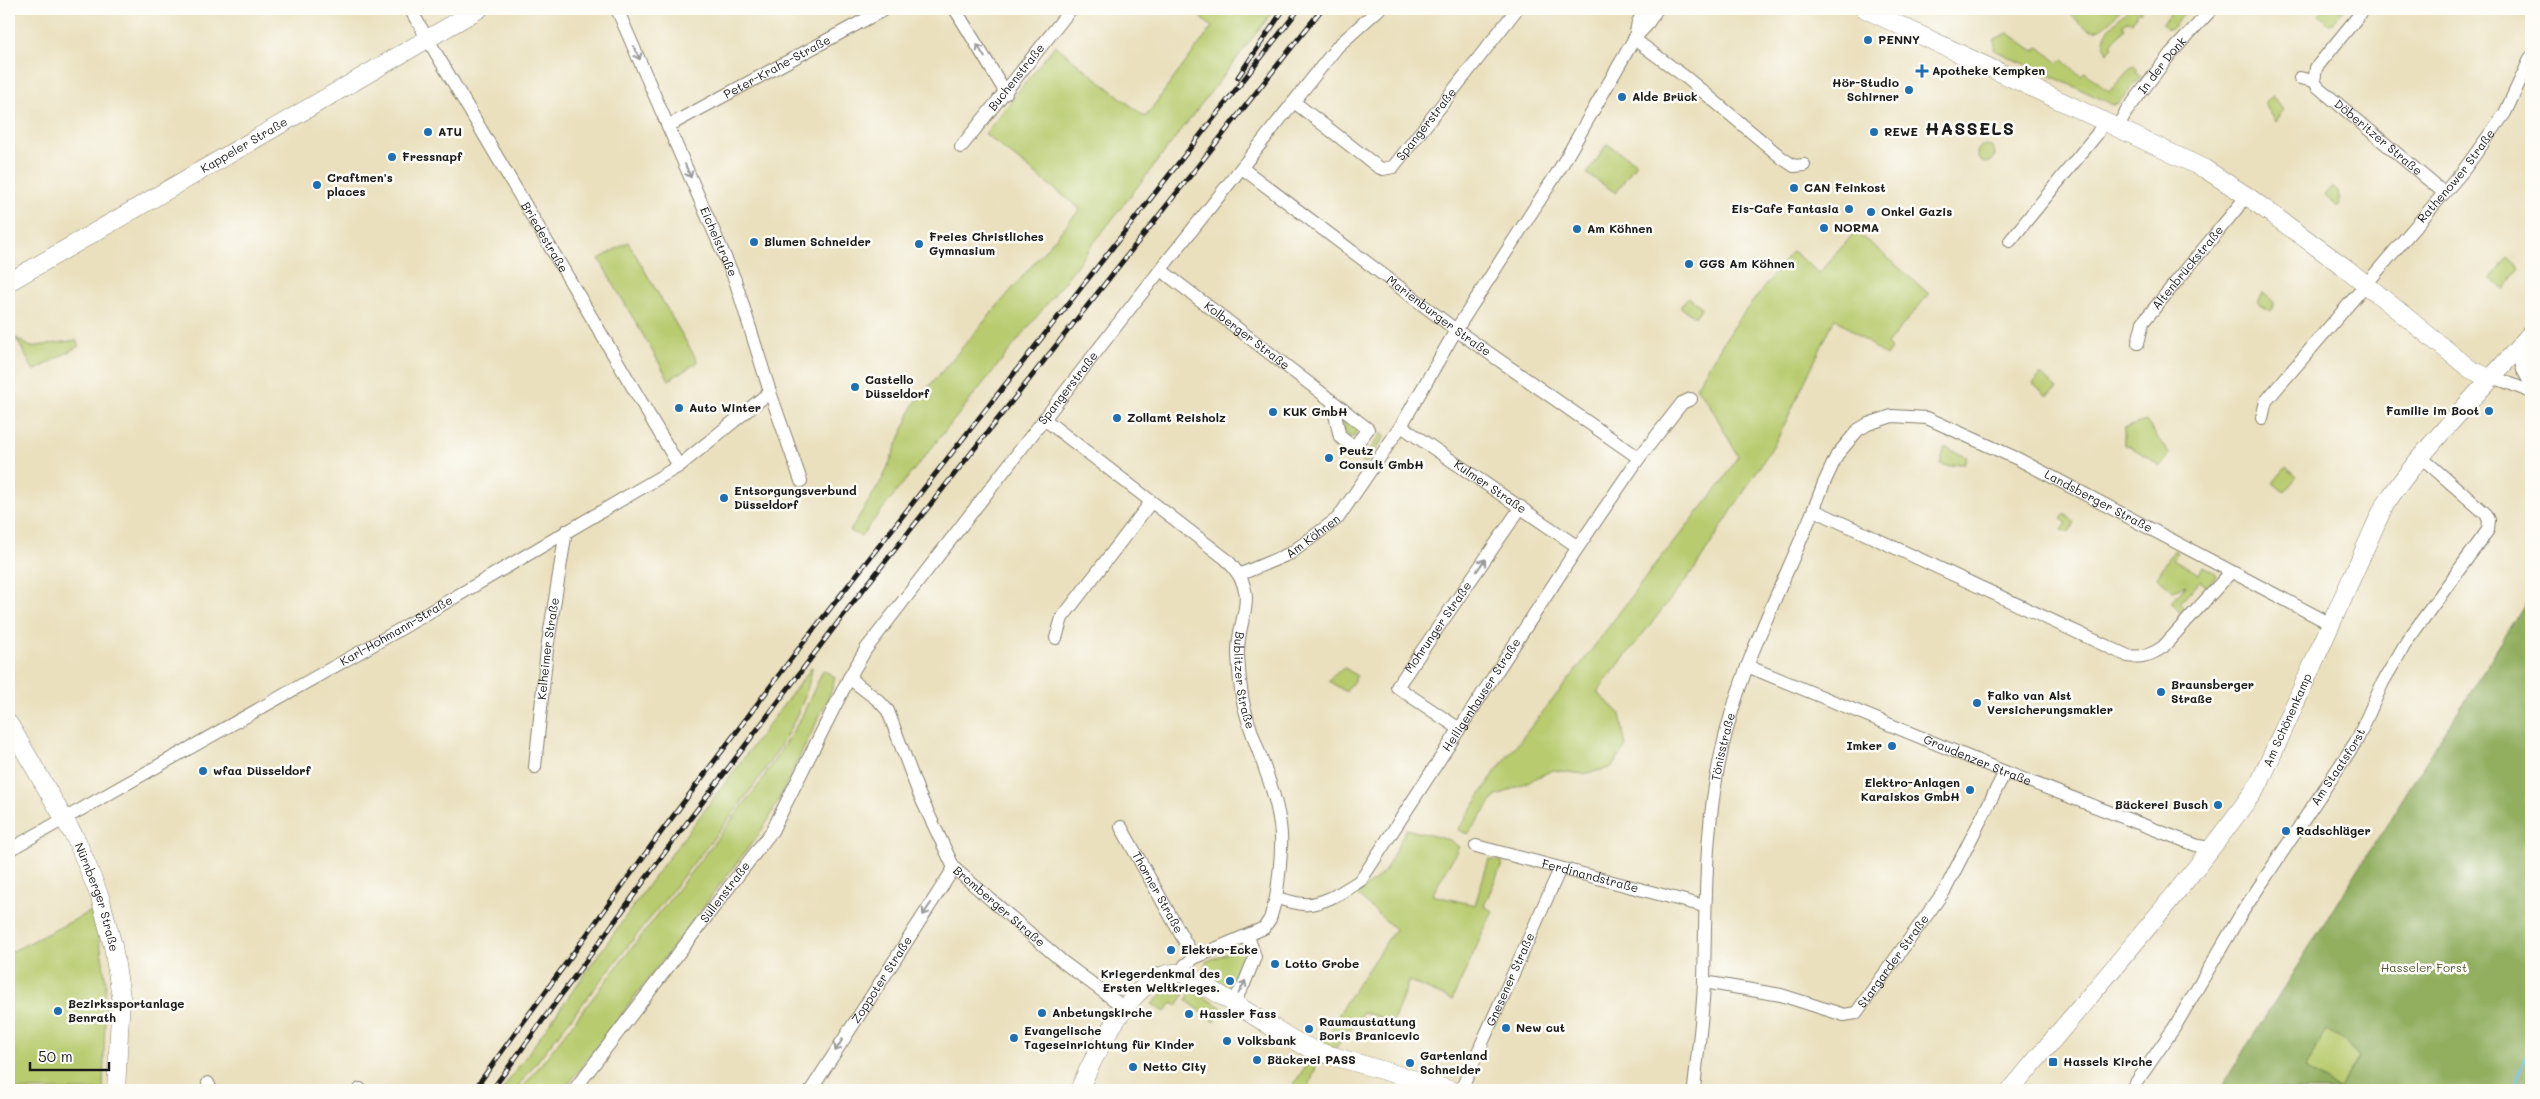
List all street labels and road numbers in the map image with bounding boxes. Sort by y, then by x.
street label: Peter-Krahe-Straße [720,31,833,102]
street label: In der Donk [2134,33,2189,97]
street label: Buchenstraße [984,40,1047,114]
street label: Spangerstraße [1392,84,1459,163]
street label: Döberitzer Straße [2331,95,2426,178]
street label: Kappeler Straße [197,113,290,176]
street label: Rathenower Straße [2413,126,2498,226]
street label: Briedestraße [518,199,572,275]
street label: Eichelstraße [697,204,742,279]
street label: Altenbrückstraße [2148,222,2226,312]
street label: Marienburger Straße [1384,271,1494,359]
street label: Kolberger Straße [1201,297,1293,373]
street label: Spangerstraße [1034,348,1101,427]
street label: Kulmer Straße [1451,456,1530,517]
street label: Landsberger Straße [2042,465,2156,535]
street label: Am Köhnen [1282,510,1343,561]
street label: Mohrunger Straße [1400,578,1474,676]
street label: Karl-Hohmann-Straße [337,591,455,669]
street label: Kelheimer Straße [533,596,562,701]
street label: Bublitzer Straße [1231,630,1259,731]
street label: Heiligenhauser Straße [1438,635,1523,754]
street label: Am Schönenkamp [2259,670,2315,769]
street label: Tönisstraße [1707,711,1738,782]
street label: Am Staatsforst [2307,726,2368,808]
street label: Graudenzer Straße [1921,730,2034,788]
street label: Nürnberger Straße [72,840,123,953]
street label: Thorner Straße [1129,848,1188,936]
street label: Ferdinandstraße [1540,855,1641,895]
street label: Süllenstraße [696,858,753,925]
street label: Bromberger Straße [950,862,1049,950]
street label: Stargarder Straße [1853,911,1932,1011]
street label: Gnesener Straße [1482,930,1537,1028]
street label: Zoppoter Straße [847,933,915,1026]

